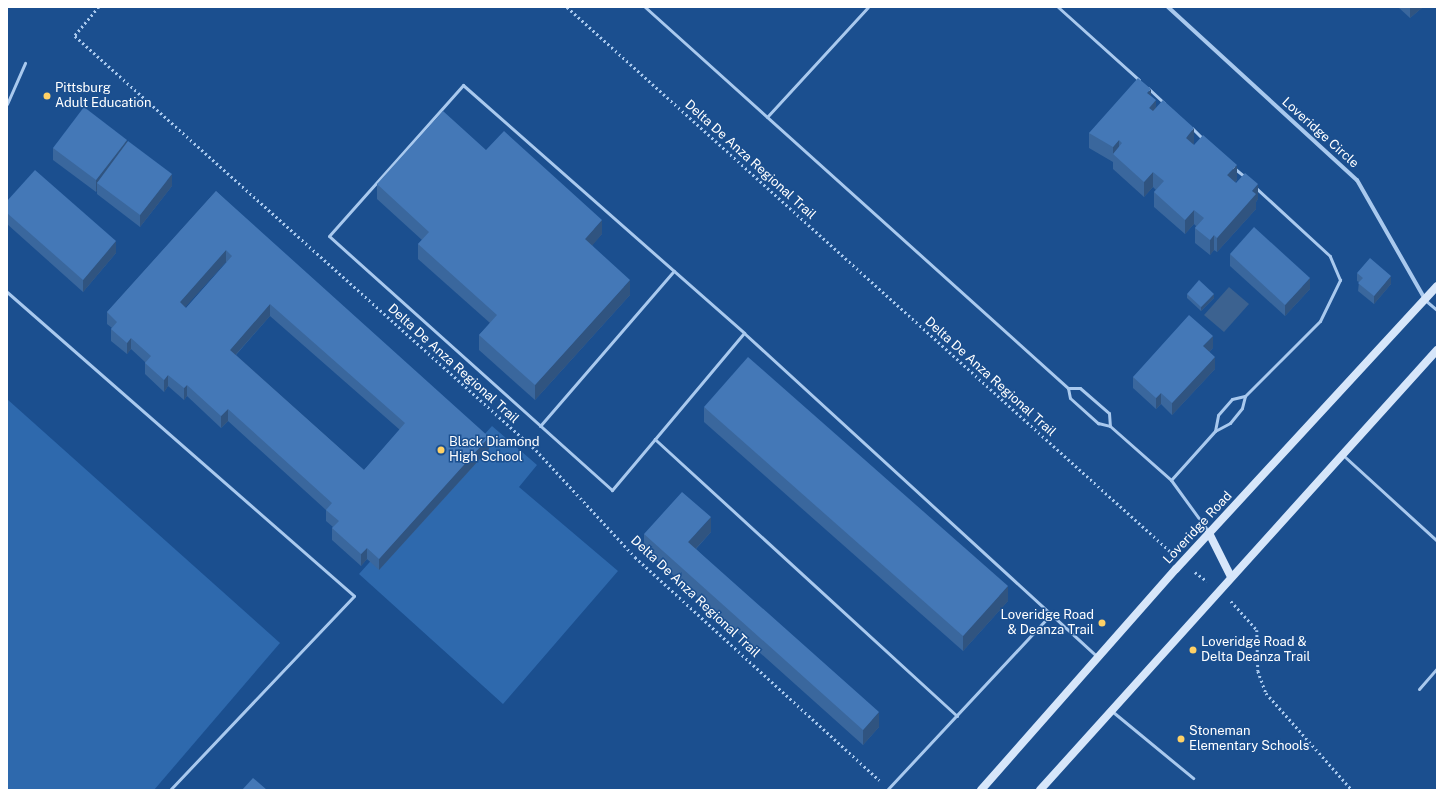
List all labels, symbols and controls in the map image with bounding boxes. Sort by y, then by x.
place label: Pittsburg Adult Education [55,81,151,112]
marker: Pittsburg Adult Education [42,91,52,101]
street label: Loveridge Circle [1278,94,1362,172]
street label: Delta De Anza Regional Trail [681,97,819,223]
street label: Delta De Anza Regional Trail [384,301,522,427]
street label: Delta De Anza Regional Trail [921,314,1059,440]
place label: Black Diamond High School [449,435,539,466]
marker: Black Diamond High School [436,445,446,455]
street label: Loveridge Road [1160,488,1236,568]
street label: Delta De Anza Regional Trail [627,533,763,661]
place label: Loveridge Road & Deanza Trail [1001,608,1094,639]
marker: Loveridge Road & Deanza Trail [1097,618,1107,628]
place label: Loveridge Road & Delta Deanza Trail [1201,635,1310,666]
marker: Loveridge Road & Delta Deanza Trail [1188,645,1198,655]
place label: Stoneman Elementary Schools [1189,724,1309,755]
marker: Stoneman Elementary Schools [1176,734,1186,744]

